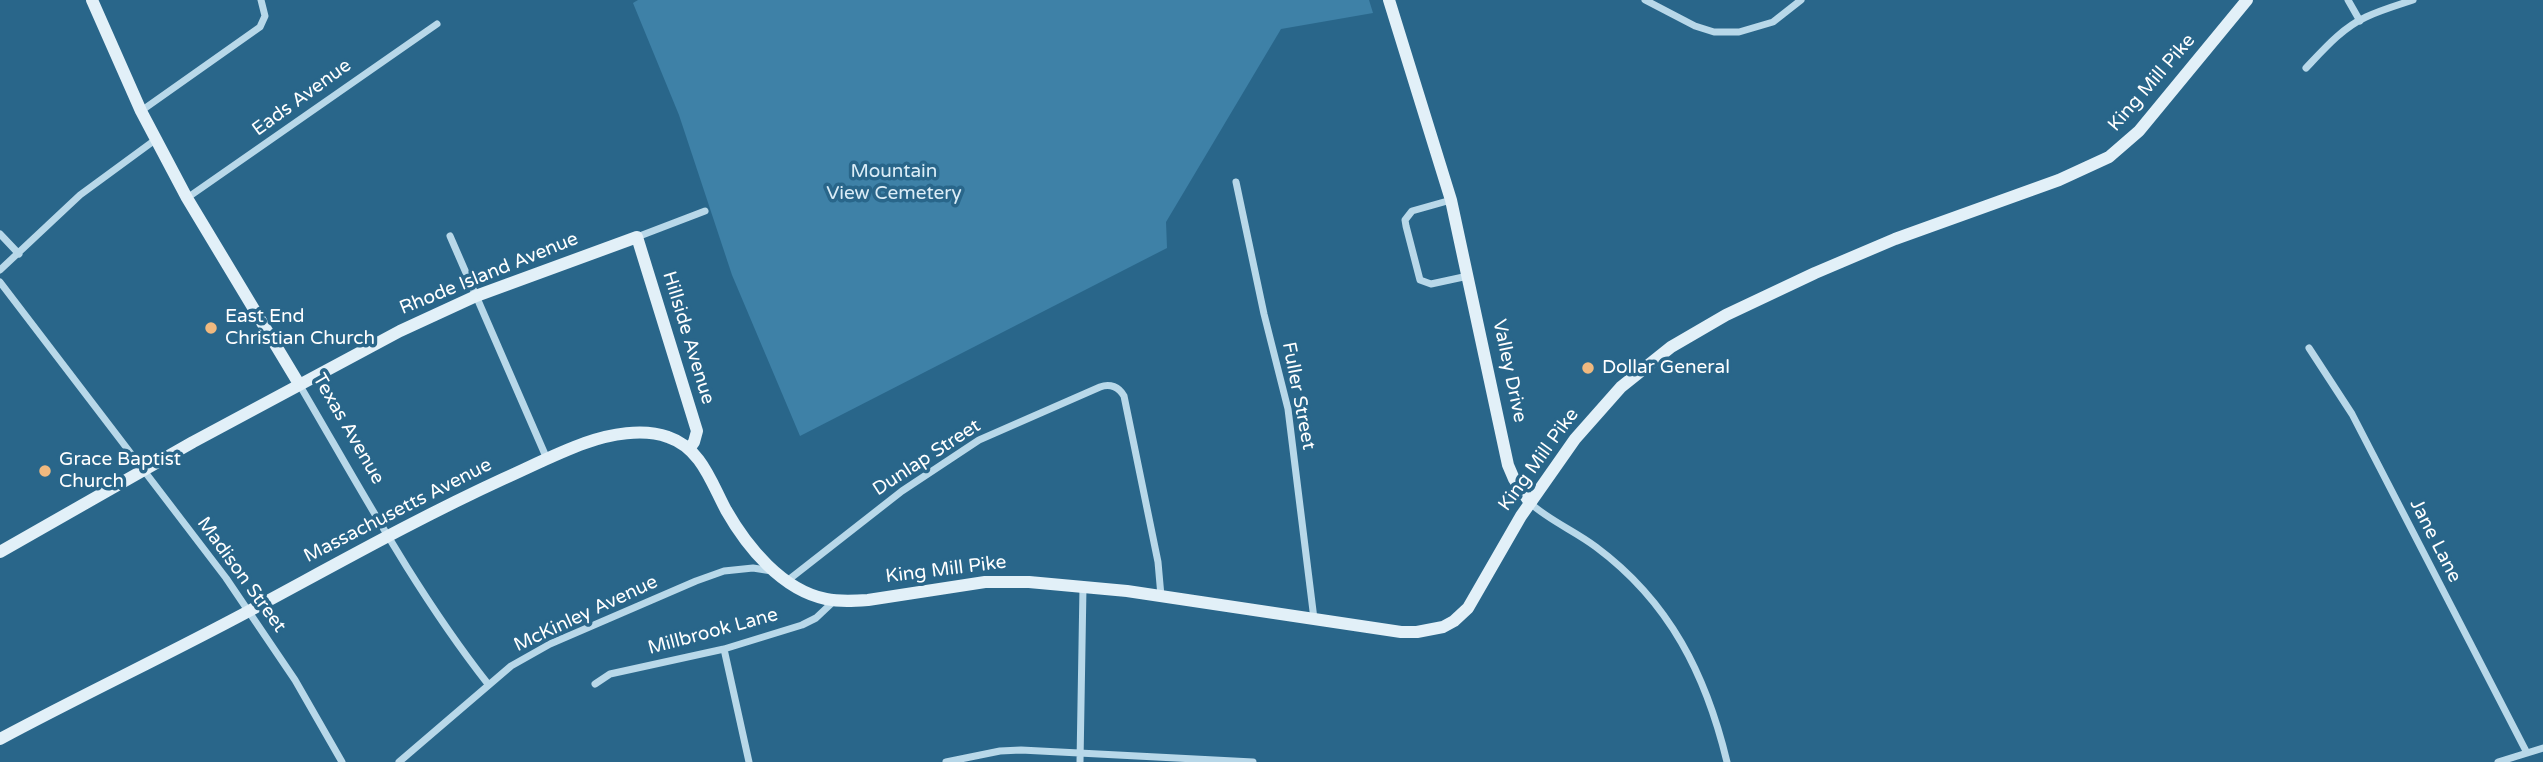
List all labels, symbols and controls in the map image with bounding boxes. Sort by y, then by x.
street label: King Mill Pike [2104,30,2200,136]
street label: Eads Avenue [248,54,356,142]
park label: Mountain View Cemetery [826,161,962,205]
street label: Rhode Island Avenue [396,228,582,320]
street label: Hillside Avenue [657,269,719,407]
place label: East End Christian Church [225,306,375,350]
street label: Valley Drive [1487,317,1531,425]
marker: East End Christian Church [203,320,219,336]
street label: Fuller Street [1276,340,1320,452]
place label: Dollar General [1602,357,1730,379]
marker: Dollar General [1580,360,1596,376]
street label: Texas Avenue [307,370,389,488]
street label: King Mill Pike [1494,404,1584,516]
street label: Dunlap Street [869,415,985,501]
place label: Grace Baptist Church [59,449,181,493]
street label: Massachusetts Avenue [300,454,496,568]
marker: Grace Baptist Church [37,463,53,479]
street label: Jane Lane [2404,495,2466,587]
street label: Madison Street [191,513,291,637]
street label: King Mill Pike [884,551,1008,589]
street label: McKinley Avenue [511,571,661,657]
street label: Millbrook Lane [645,604,781,660]

